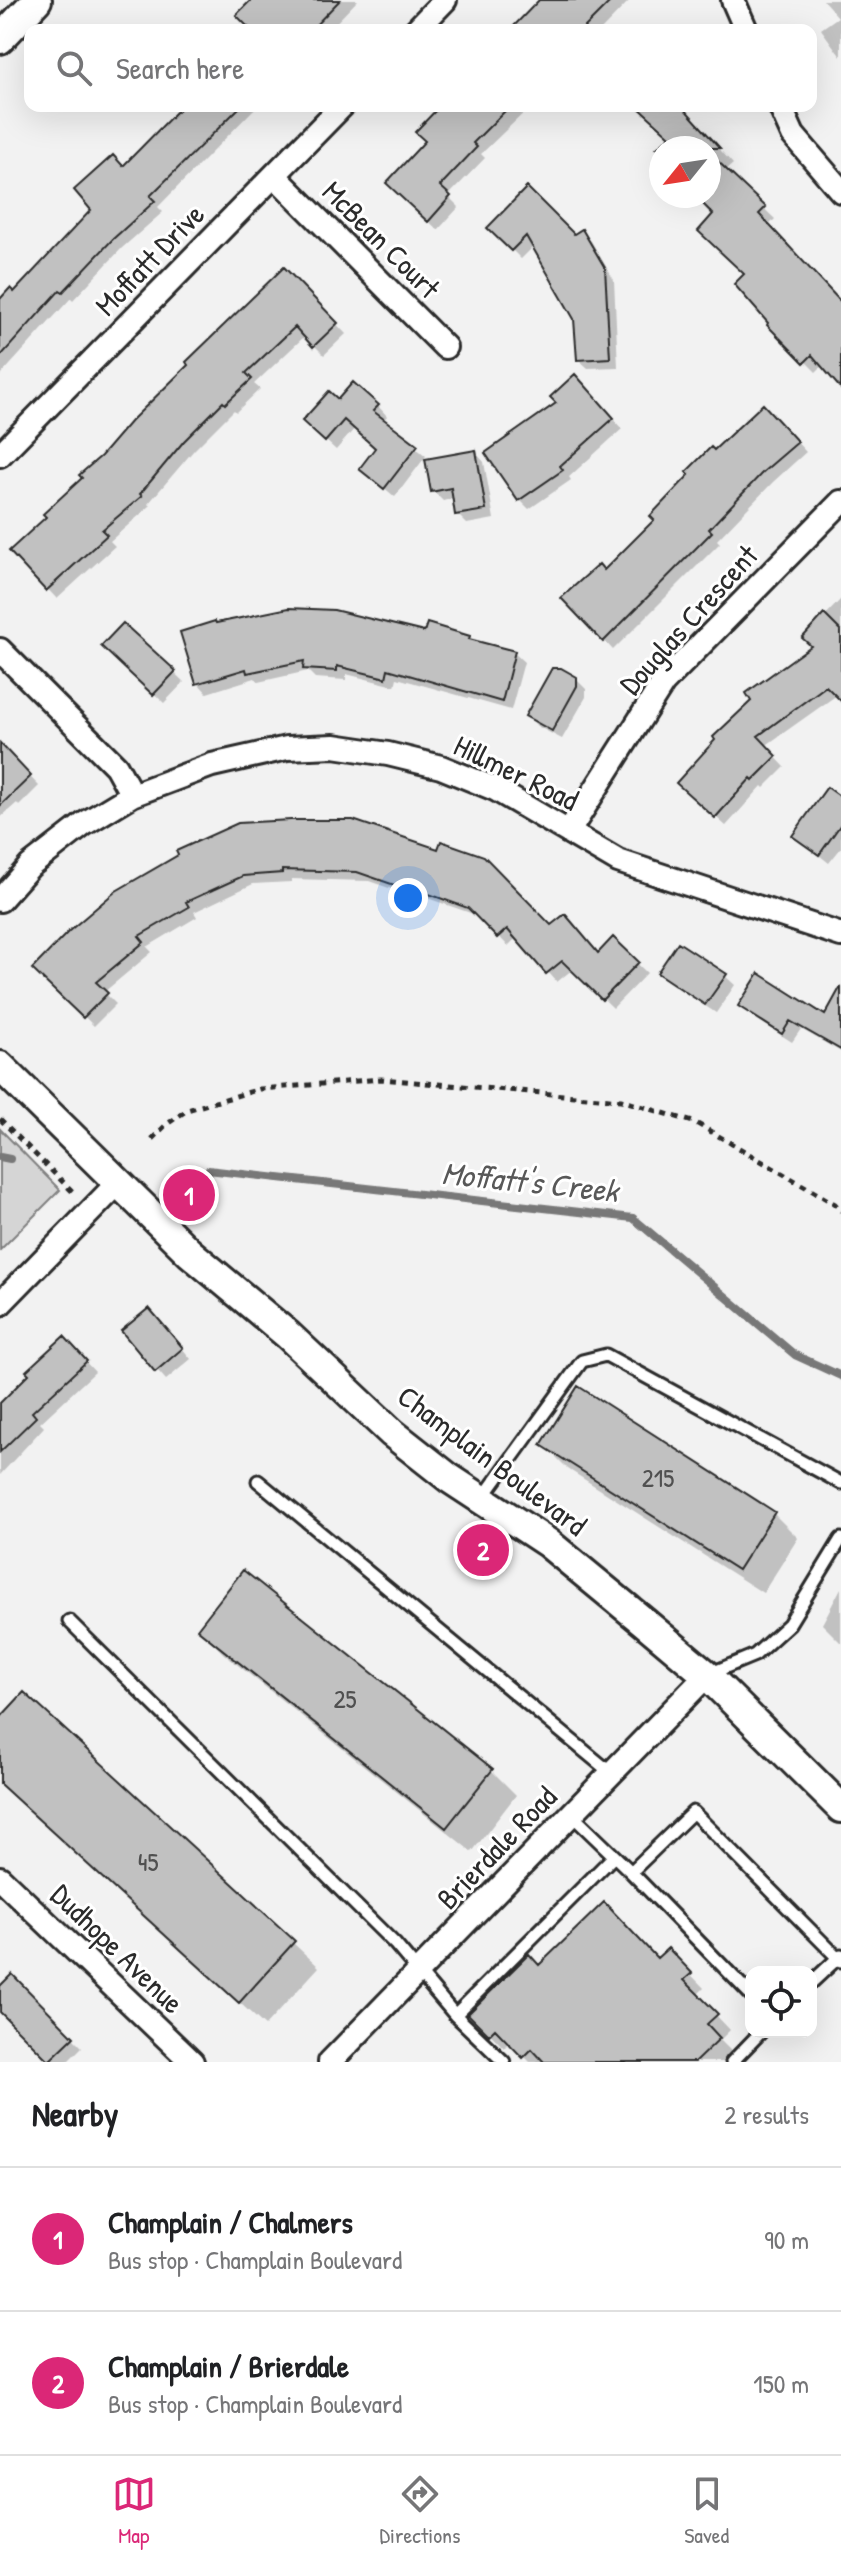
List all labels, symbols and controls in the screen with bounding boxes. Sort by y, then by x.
search box [24,24,817,112]
icon: search [52,46,96,90]
text: Search here [116,48,244,88]
north arrow [649,136,721,208]
street label: McBean Court [314,172,450,307]
street label: Moffatt Drive [86,194,213,324]
street label: Douglas Crescent [610,535,767,703]
street label: Hillmer Road [448,725,586,820]
your location [388,878,428,918]
water label: Moffatt's Creek [440,1151,623,1212]
pin: 1 [163,1165,215,1225]
street label: Champlain Boulevard [390,1376,596,1545]
house number: 215 [642,1460,674,1495]
pin: 2 [457,1520,509,1580]
house number: 25 [333,1681,357,1716]
street label: Brierdale Road [428,1777,565,1917]
house number: 45 [138,1844,158,1879]
street label: Dudhope Avenue [43,1875,193,2022]
map controls [745,1966,817,2038]
button: locate [745,1966,817,2038]
text: Nearby [32,2091,118,2137]
text: 2 results [724,2097,809,2132]
text: Champlain / Chalmers [108,2202,353,2242]
text: 1 [53,2222,63,2257]
text: 90 m [764,2222,809,2257]
text: Bus stop · Champlain Boulevard [108,2242,402,2277]
text: Champlain / Brierdale [108,2346,349,2386]
text: 2 [52,2366,64,2401]
text: 150 m [753,2366,809,2401]
text: Bus stop · Champlain Boulevard [108,2386,402,2421]
tab: Map [112,2472,156,2550]
tab: Directions [380,2472,461,2550]
tab: Saved [684,2472,729,2550]

